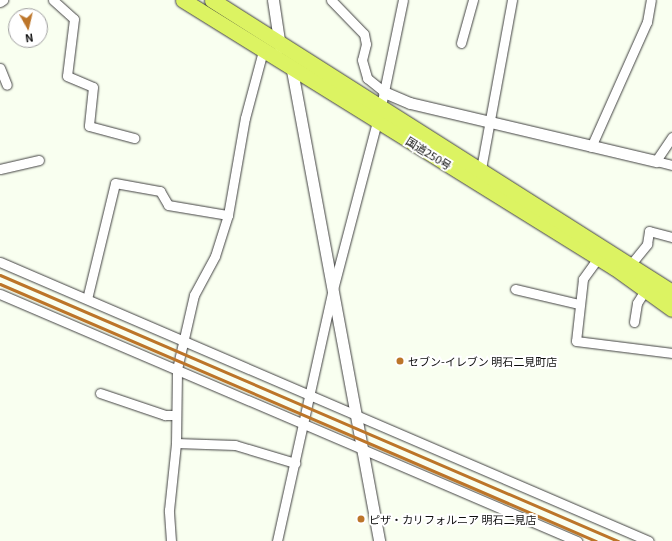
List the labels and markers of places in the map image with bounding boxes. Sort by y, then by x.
place label: セブン-イレブン 明石二見町店 [408,354,557,368]
marker: セブン-イレブン 明石二見町店 [395,356,405,366]
place label: ピザ・カリフォルニア 明石二見店 [369,512,536,526]
marker: ピザ・カリフォルニア 明石二見店 [356,514,366,524]

